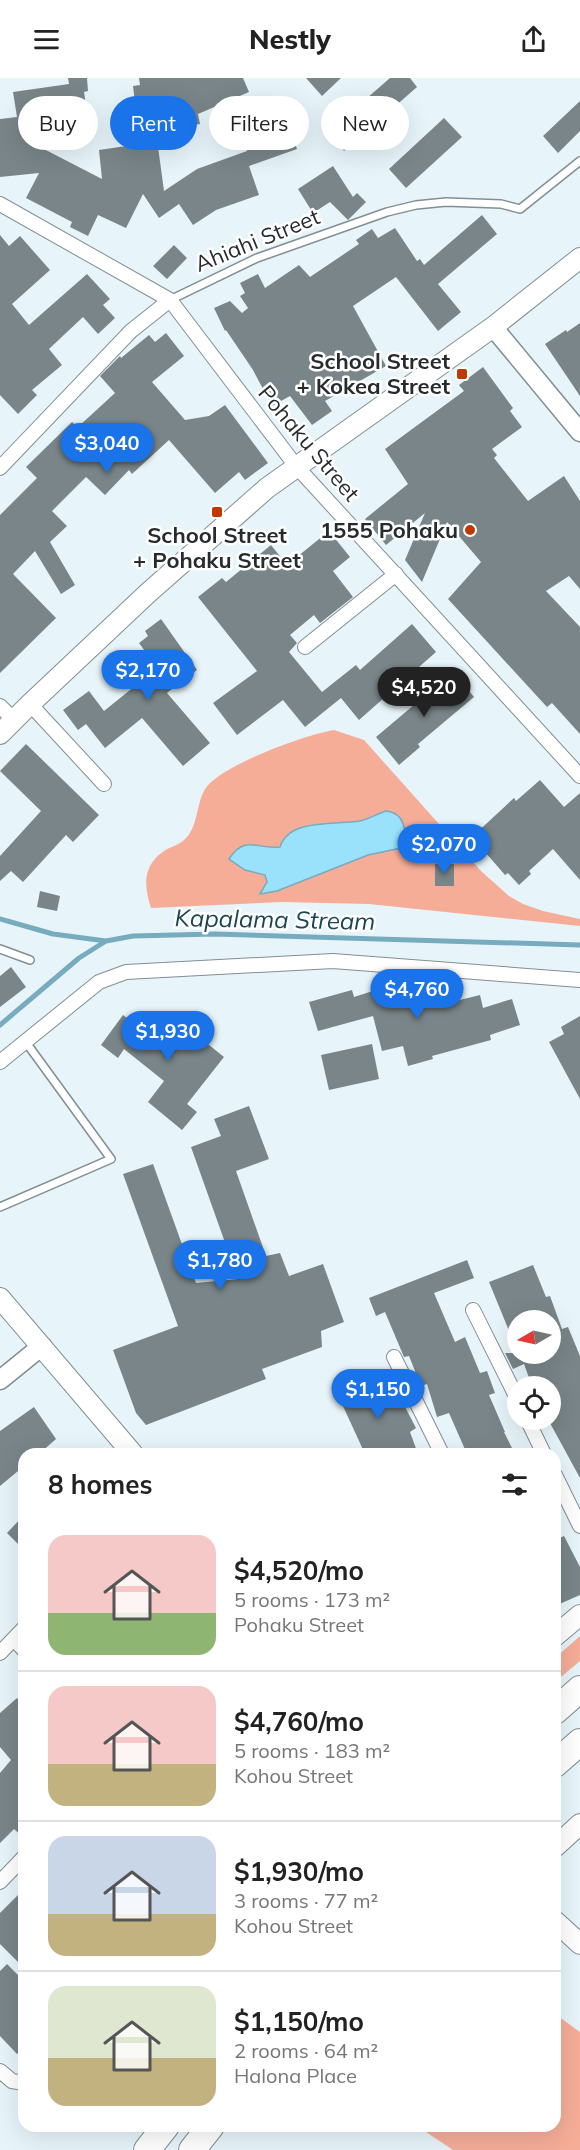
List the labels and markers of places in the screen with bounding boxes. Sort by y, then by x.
place label: School Street + Kokea Street [296,347,450,400]
marker: School Street + Kokea Street [455,367,469,381]
pin: $3,040 [58,423,156,474]
marker: School Street + Pohaku Street [210,505,224,519]
place label: 1555 Pohaku [320,516,458,544]
place label: School Street + Pohaku Street [133,521,301,574]
marker: 1555 Pohaku [463,523,477,537]
pin: $2,170 [99,650,197,701]
pin: $4,520 [375,667,473,718]
pin: $2,070 [395,824,493,875]
pin: $4,760 [368,969,466,1020]
pin: $1,930 [119,1011,217,1062]
pin: $1,780 [171,1240,269,1291]
pin: $1,150 [329,1369,427,1420]

